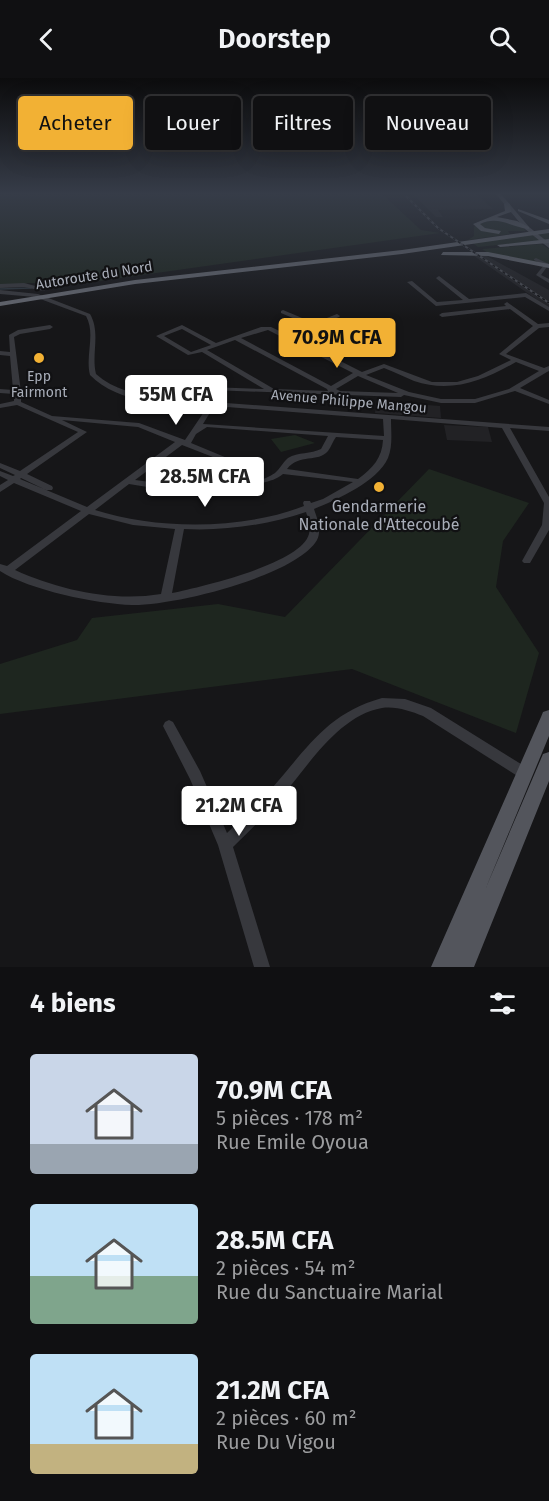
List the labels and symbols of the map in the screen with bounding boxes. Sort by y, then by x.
street label: Autoroute du Nord [34,258,154,293]
pin: 70.9M CFA [268,318,406,369]
marker: Epp Fairmont [32,351,46,365]
place label: Epp Fairmont [11,368,68,401]
pin: 55M CFA [121,375,231,426]
street label: Avenue Philippe Mangou [270,386,428,417]
pin: 28.5M CFA [136,457,274,508]
marker: Gendarmerie Nationale d'Attecoubé [372,480,386,494]
place label: Gendarmerie Nationale d'Attecoubé [299,497,459,534]
pin: 21.2M CFA [170,786,308,837]

